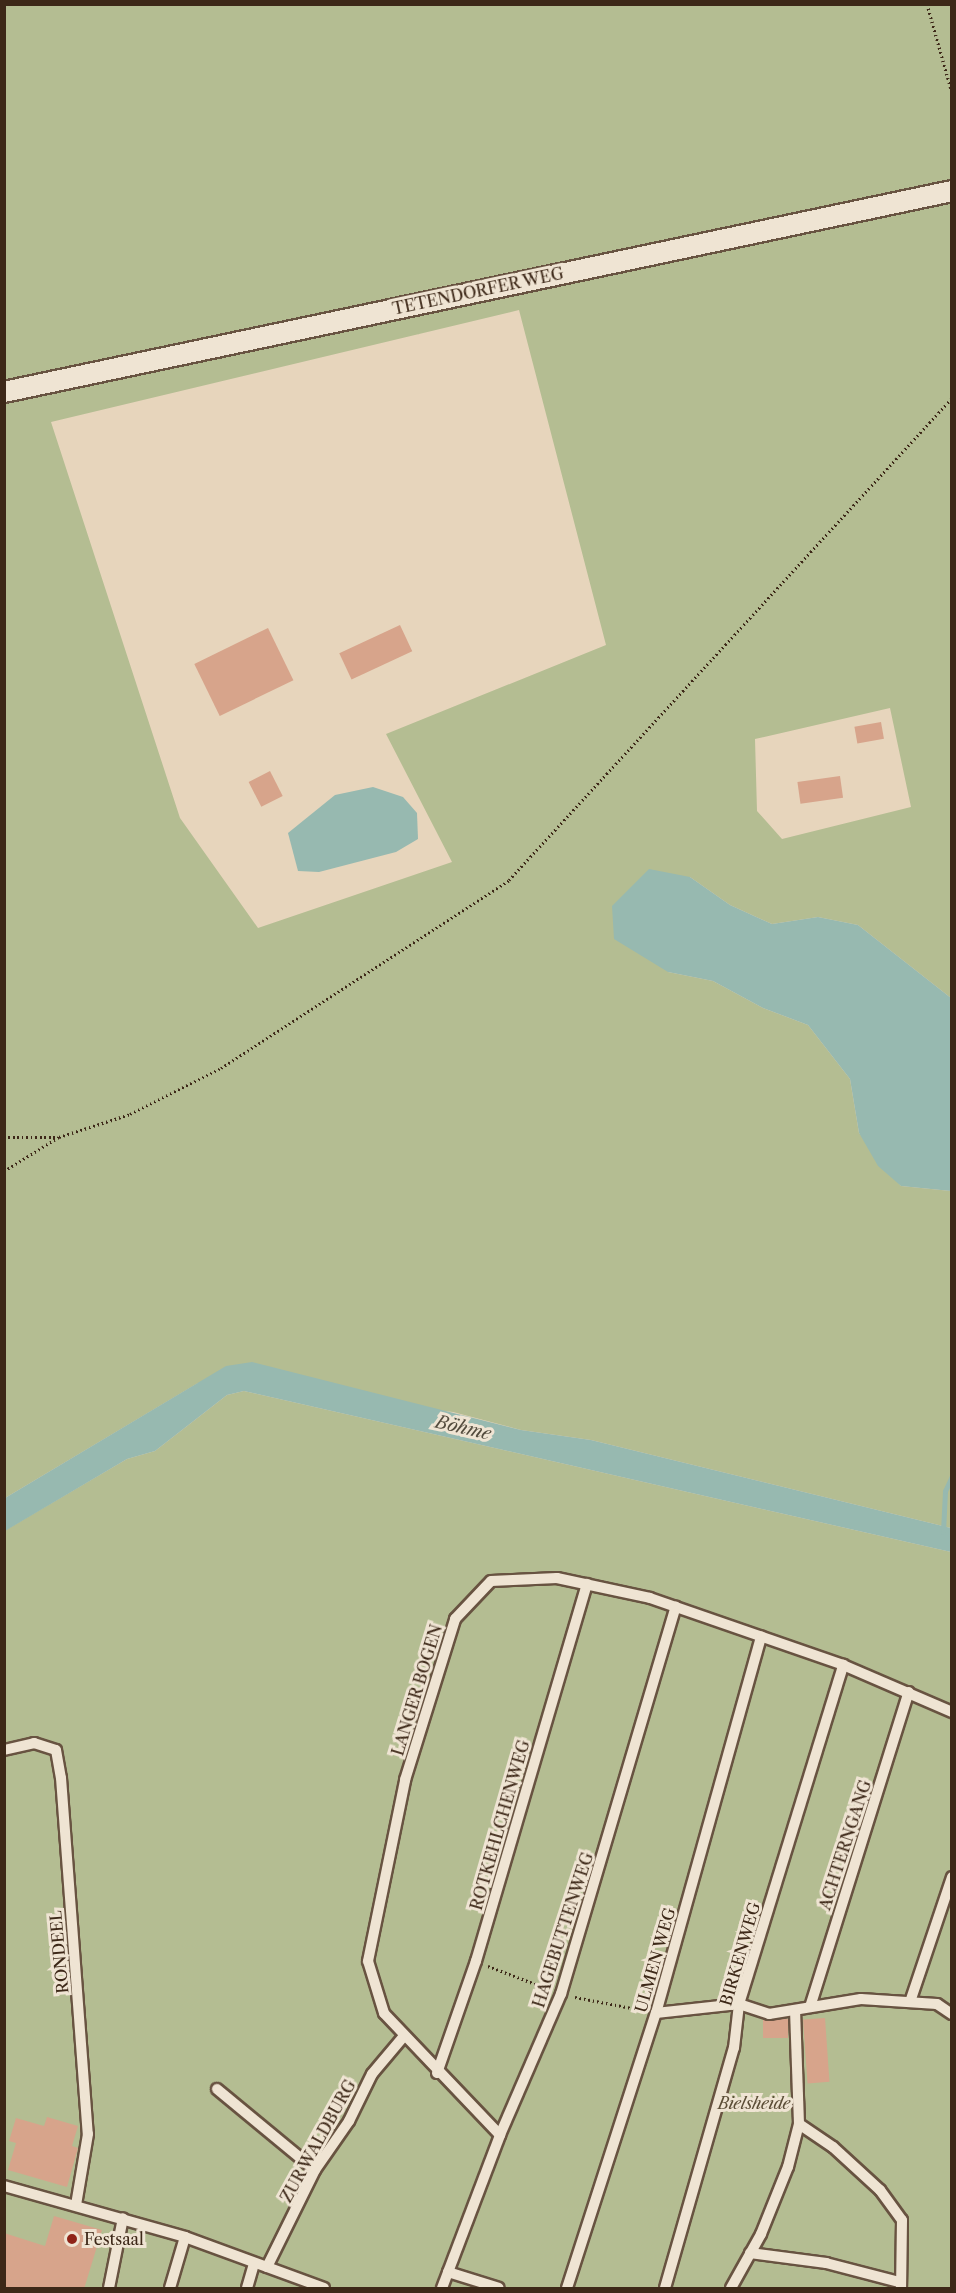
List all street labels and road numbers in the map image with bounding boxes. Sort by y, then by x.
street label: TETENDORFER WEG [390,263,566,319]
street label: LANGER BOGEN [388,1622,446,1758]
street label: ROTKEHLCHENWEG [466,1738,534,1912]
street label: ACHTERNGANG [815,1778,875,1912]
street label: HAGEBUTTENWEG [529,1850,597,2010]
street label: BIRKENWEG [716,1900,764,2008]
street label: ULMEN WEG [631,1905,679,2015]
street label: RONDEEL [46,1910,72,1994]
street label: ZUR WALDBURG [276,2076,360,2206]

